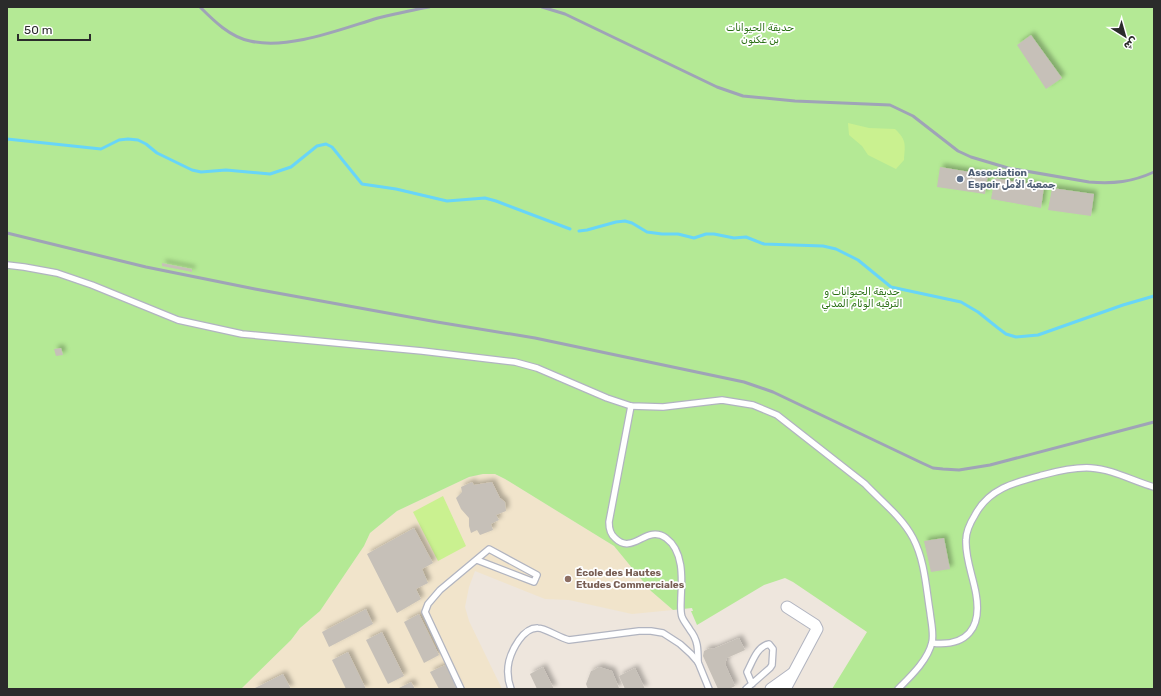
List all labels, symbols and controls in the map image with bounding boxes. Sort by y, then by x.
scale bar [18,16,90,42]
north arrow [1105,16,1145,56]
park label: حديقة الحيوانات بن عكنون [726,22,794,46]
text: 50 m [24,23,52,37]
text: ش [1121,34,1140,53]
place label: Association Espoir جمعية الأمل [968,167,1055,191]
marker: Association Espoir جمعية الأمل [955,174,965,184]
park label: حديقة الحيوانات و الترفيه الوئام المدني [822,286,902,312]
place label: École des Hautes Etudes Commerciales [576,567,685,591]
marker: École des Hautes Etudes Commerciales [563,574,573,584]

